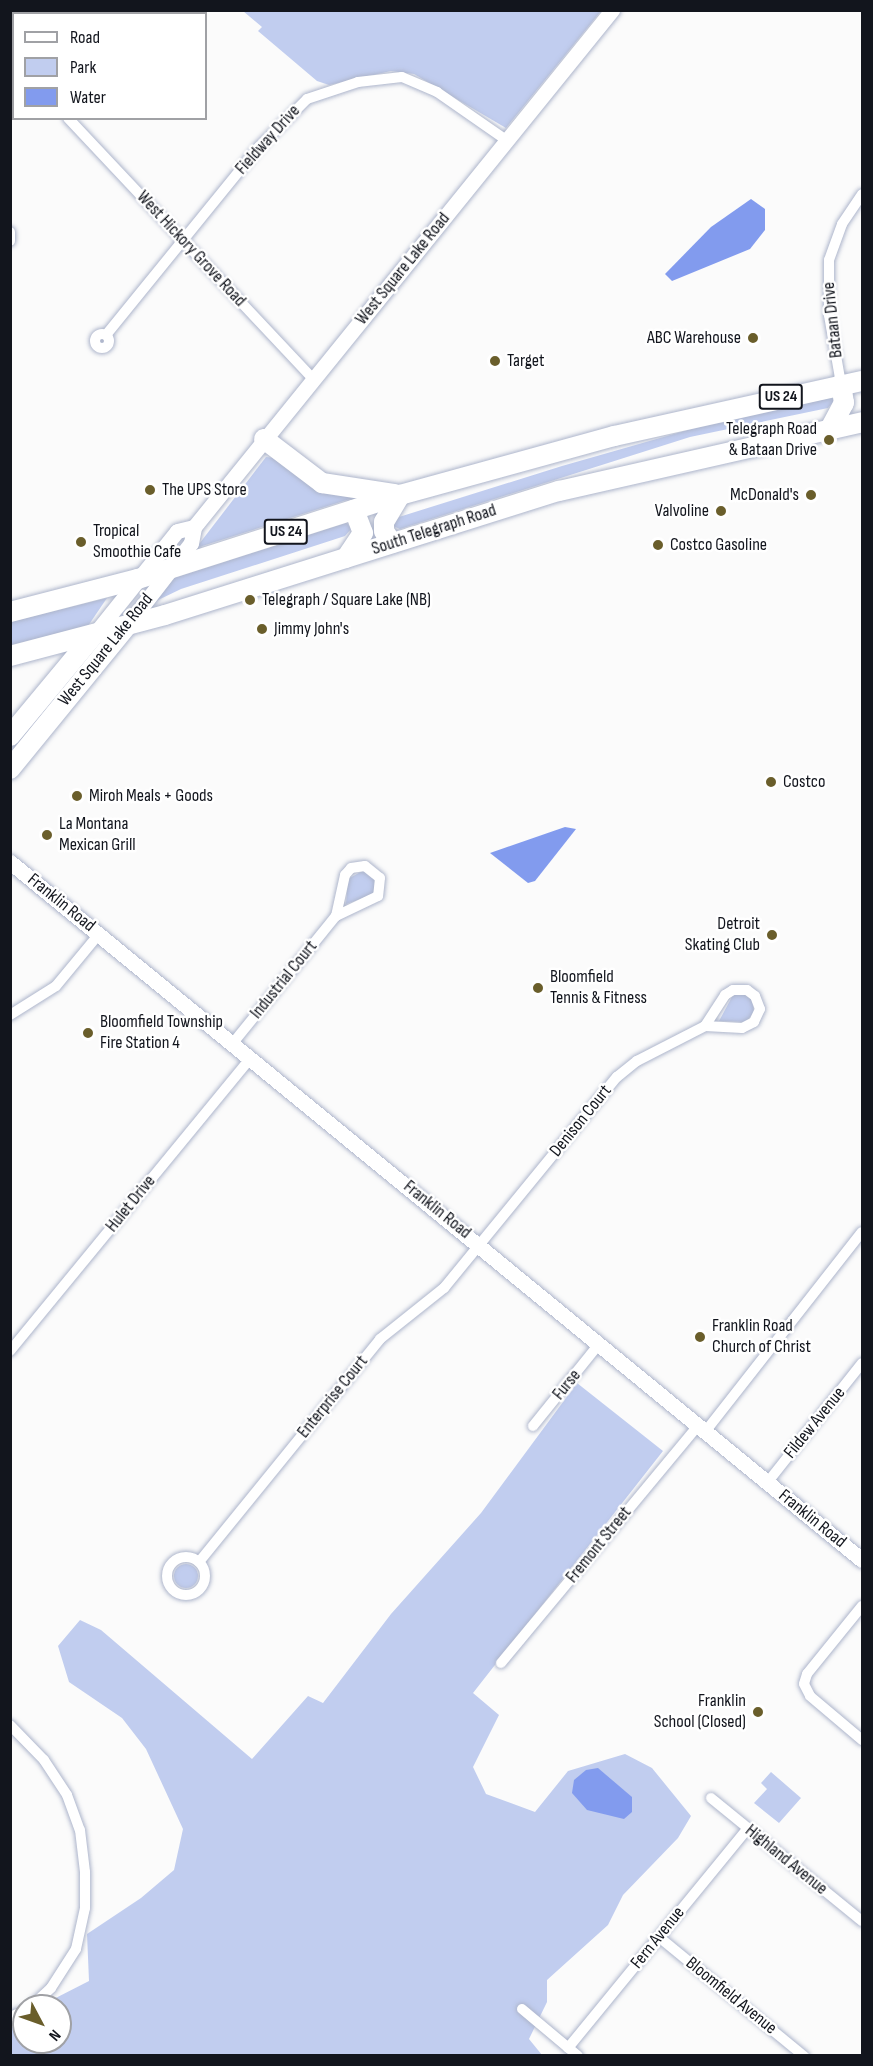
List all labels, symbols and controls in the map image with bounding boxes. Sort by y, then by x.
legend [12,12,207,120]
text: Road [70,27,100,48]
text: Park [70,57,96,78]
text: Water [70,87,106,108]
street label: Fieldway Drive [231,101,305,179]
street label: West Hickory Grove Road [132,187,250,311]
street label: West Square Lake Road [351,208,455,330]
street label: Bataan Drive [818,281,848,359]
place label: ABC Warehouse [647,327,741,349]
marker: ABC Warehouse [746,331,760,345]
place label: Target [507,350,545,372]
marker: Target [488,354,502,368]
road number: US 24 [758,384,804,410]
place label: Telegraph Road & Bataan Drive [726,419,817,462]
marker: Telegraph Road & Bataan Drive [822,433,836,447]
place label: The UPS Store [162,479,247,501]
marker: The UPS Store [143,483,157,497]
place label: McDonald's [730,484,799,506]
marker: McDonald's [804,488,818,502]
street label: South Telegraph Road [369,500,499,560]
place label: Valvoline [655,500,709,522]
marker: Valvoline [714,504,728,518]
road number: US 24 [264,519,308,545]
place label: Tropical Smoothie Cafe [93,521,181,564]
place label: Costco Gasoline [670,534,767,556]
marker: Tropical Smoothie Cafe [74,535,88,549]
marker: Costco Gasoline [651,538,665,552]
street label: West Square Lake Road [54,589,158,711]
place label: Telegraph / Square Lake (NB) [262,589,431,611]
marker: Telegraph / Square Lake (NB) [243,593,257,607]
place label: Jimmy John's [274,618,349,640]
marker: Jimmy John's [255,622,269,636]
place label: Costco [783,771,825,793]
marker: Costco [764,775,778,789]
place label: Miroh Meals + Goods [89,785,213,807]
marker: Miroh Meals + Goods [70,789,84,803]
place label: La Montana Mexican Grill [59,814,136,856]
marker: La Montana Mexican Grill [40,828,54,842]
street label: Franklin Road [23,869,99,937]
place label: Detroit Skating Club [685,914,760,956]
marker: Detroit Skating Club [765,928,779,942]
street label: Industrial Court [246,937,322,1023]
place label: Bloomfield Tennis & Fitness [550,967,647,1010]
marker: Bloomfield Tennis & Fitness [531,981,545,995]
place label: Bloomfield Township Fire Station 4 [100,1012,223,1054]
marker: Bloomfield Township Fire Station 4 [81,1026,95,1040]
street label: Denison Court [546,1081,616,1161]
street label: Hulet Drive [102,1171,160,1237]
street label: Franklin Road [399,1176,475,1244]
place label: Franklin Road Church of Christ [712,1316,811,1358]
marker: Franklin Road Church of Christ [693,1330,707,1344]
street label: Enterprise Court [293,1351,373,1443]
street label: Furse [548,1365,586,1405]
street label: Fildew Avenue [780,1383,850,1463]
street label: Franklin Road [774,1485,850,1553]
street label: Fremont Street [562,1502,636,1588]
place label: Franklin School (Closed) [654,1691,746,1734]
marker: Franklin School (Closed) [751,1705,765,1719]
street label: Highland Avenue [740,1820,832,1900]
street label: Fern Avenue [626,1903,690,1973]
street label: Bloomfield Avenue [681,1953,781,2039]
north arrow [12,1994,72,2054]
text: N [44,2025,64,2044]

